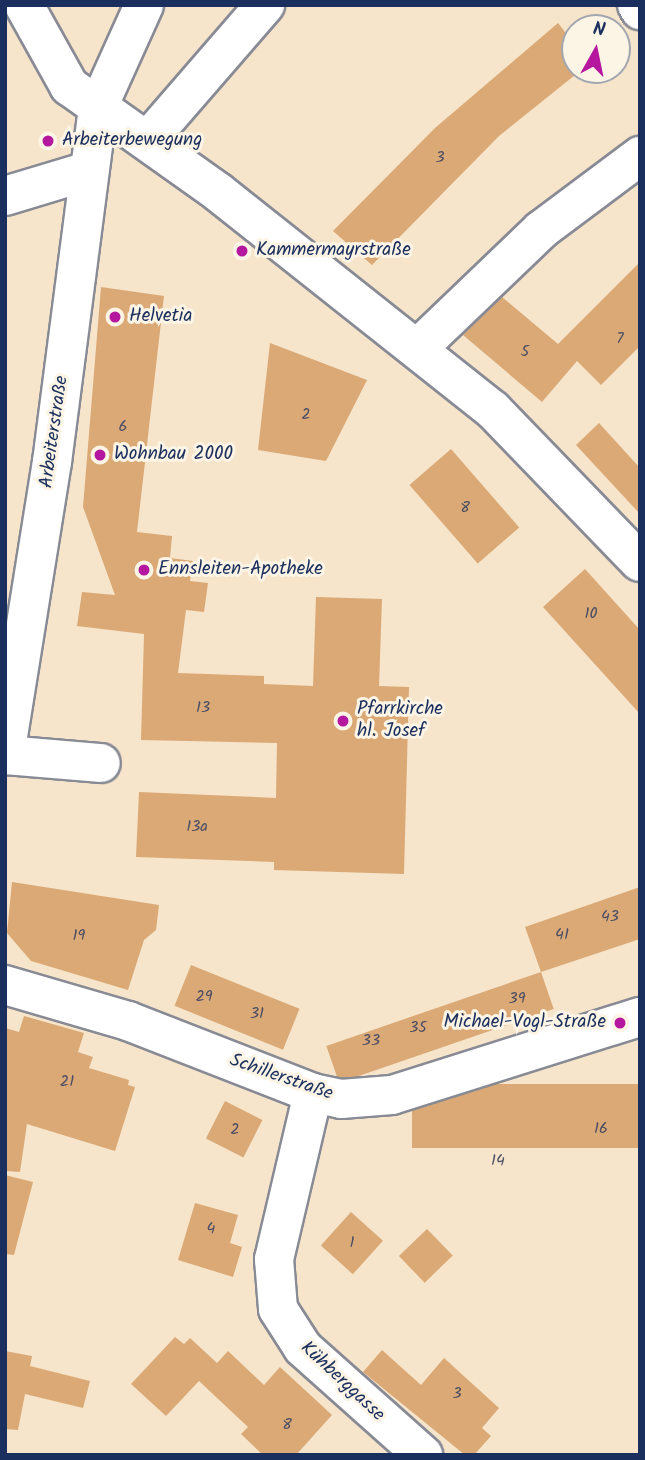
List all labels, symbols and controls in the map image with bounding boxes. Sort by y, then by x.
north arrow [561,14,631,84]
text: N [591,14,607,46]
place label: Arbeiterbewegung [62,130,202,152]
marker: Arbeiterbewegung [40,133,56,149]
house number: 3 [435,148,445,168]
place label: Kammermayrstraße [256,240,411,262]
marker: Kammermayrstraße [234,243,250,259]
place label: Helvetia [129,306,192,328]
marker: Helvetia [107,309,123,325]
house number: 7 [616,329,624,349]
house number: 5 [521,342,529,362]
street label: Arbeiterstraße [36,374,74,490]
house number: 2 [301,405,311,425]
house number: 6 [119,417,127,437]
place label: Wohnbau 2000 [114,444,233,466]
marker: Wohnbau 2000 [92,447,108,463]
house number: 8 [460,498,470,518]
place label: Ennsleiten-Apotheke [158,559,323,581]
marker: Ennsleiten-Apotheke [136,562,152,578]
house number: 10 [584,604,598,624]
house number: 13 [196,698,210,718]
place label: Pfarrkirche hl. Josef [357,699,443,743]
marker: Pfarrkirche hl. Josef [335,713,351,729]
house number: 13a [186,817,208,837]
house number: 43 [601,907,619,927]
house number: 41 [555,925,569,945]
house number: 19 [73,926,85,946]
house number: 29 [195,987,213,1007]
house number: 39 [509,989,525,1009]
house number: 31 [250,1004,264,1024]
place label: Michael-Vogl-Straße [444,1012,606,1034]
marker: Michael-Vogl-Straße [612,1015,628,1031]
house number: 35 [409,1018,427,1038]
house number: 33 [362,1031,380,1051]
street label: Schillerstraße [226,1050,336,1106]
house number: 21 [60,1072,74,1092]
house number: 16 [594,1119,608,1139]
house number: 2 [230,1120,240,1140]
house number: 14 [491,1151,505,1171]
house number: 4 [207,1219,215,1239]
house number: 1 [349,1233,355,1253]
street label: Kühberggasse [295,1337,389,1427]
house number: 3 [452,1384,462,1404]
house number: 8 [282,1415,292,1435]

